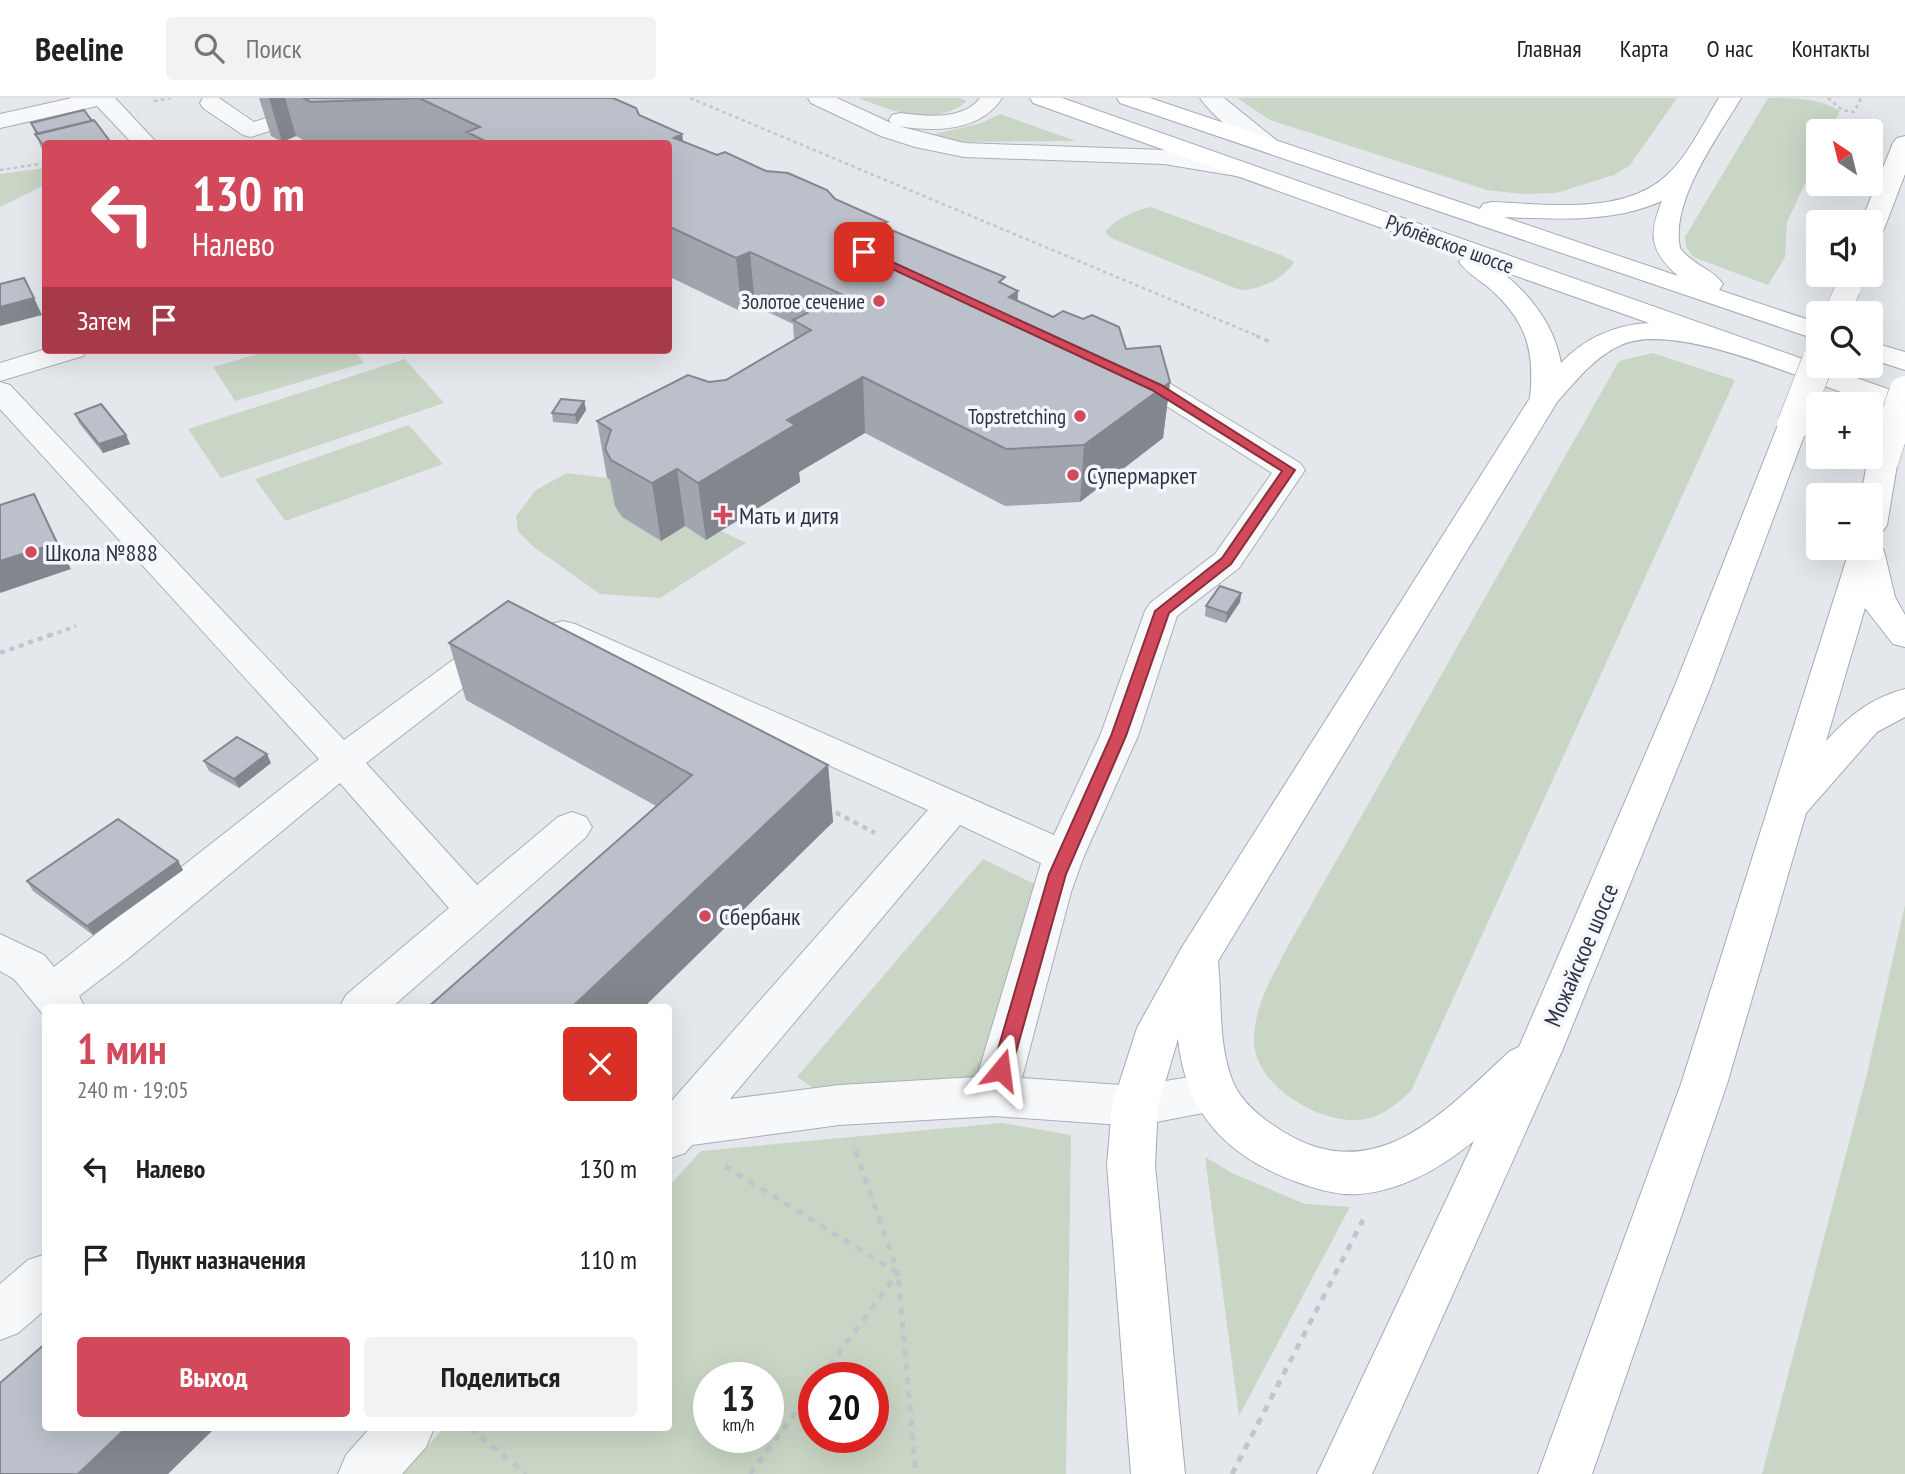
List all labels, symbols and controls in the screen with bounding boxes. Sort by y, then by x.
search box [166,17,656,80]
text: Beeline [35,27,124,70]
icon: search [190,29,228,67]
text: Поиск [246,32,301,65]
text: Главная [1517,33,1582,64]
text: Карта [1620,33,1669,64]
text: О нас [1707,33,1753,64]
text: Контакты [1791,33,1870,64]
north arrow [1806,119,1883,196]
map controls [1806,119,1883,560]
text: 130 m [192,161,305,225]
icon: left [77,168,168,259]
street label: Рублёвское шоссе [1382,208,1518,280]
button: sound [1806,210,1883,287]
pin [834,222,894,282]
text: Налево [192,223,275,265]
icon: arrive [845,233,883,271]
place label: Золотое сечение [741,288,865,315]
marker: Золотое сечение [871,293,887,309]
icon: arrive [145,301,183,339]
button: search [1806,301,1883,378]
text: Затем [77,304,131,337]
button: + [1806,392,1883,469]
place label: Topstretching [968,403,1066,430]
marker: Topstretching [1072,408,1088,424]
place label: Супермаркет [1087,460,1197,491]
marker: Супермаркет [1065,467,1081,483]
button: − [1806,483,1883,560]
place label: Мать и дитя [739,500,839,531]
marker: Мать и дитя [713,505,733,525]
place label: Школа №888 [45,537,158,568]
marker: Школа №888 [23,544,39,560]
street label: Можайское шоссе [1537,879,1625,1031]
place label: Сбербанк [719,901,801,932]
marker: Сбербанк [697,908,713,924]
text: 1 мин [77,1021,167,1076]
button: close [563,1027,637,1101]
position arrow [964,1033,1038,1107]
text: 240 m · 19:05 [77,1075,189,1104]
icon: left [77,1150,115,1188]
text: Налево [136,1152,205,1185]
text: 130 m [579,1152,637,1185]
icon: arrive [77,1241,115,1279]
text: Пункт назначения [136,1243,306,1276]
text: 110 m [579,1243,637,1276]
button: Выход [77,1337,350,1417]
button: Поделиться [364,1337,637,1417]
speed limit sign: 20 [798,1362,889,1453]
text: 13 [722,1375,755,1421]
text: km/h [723,1413,754,1436]

